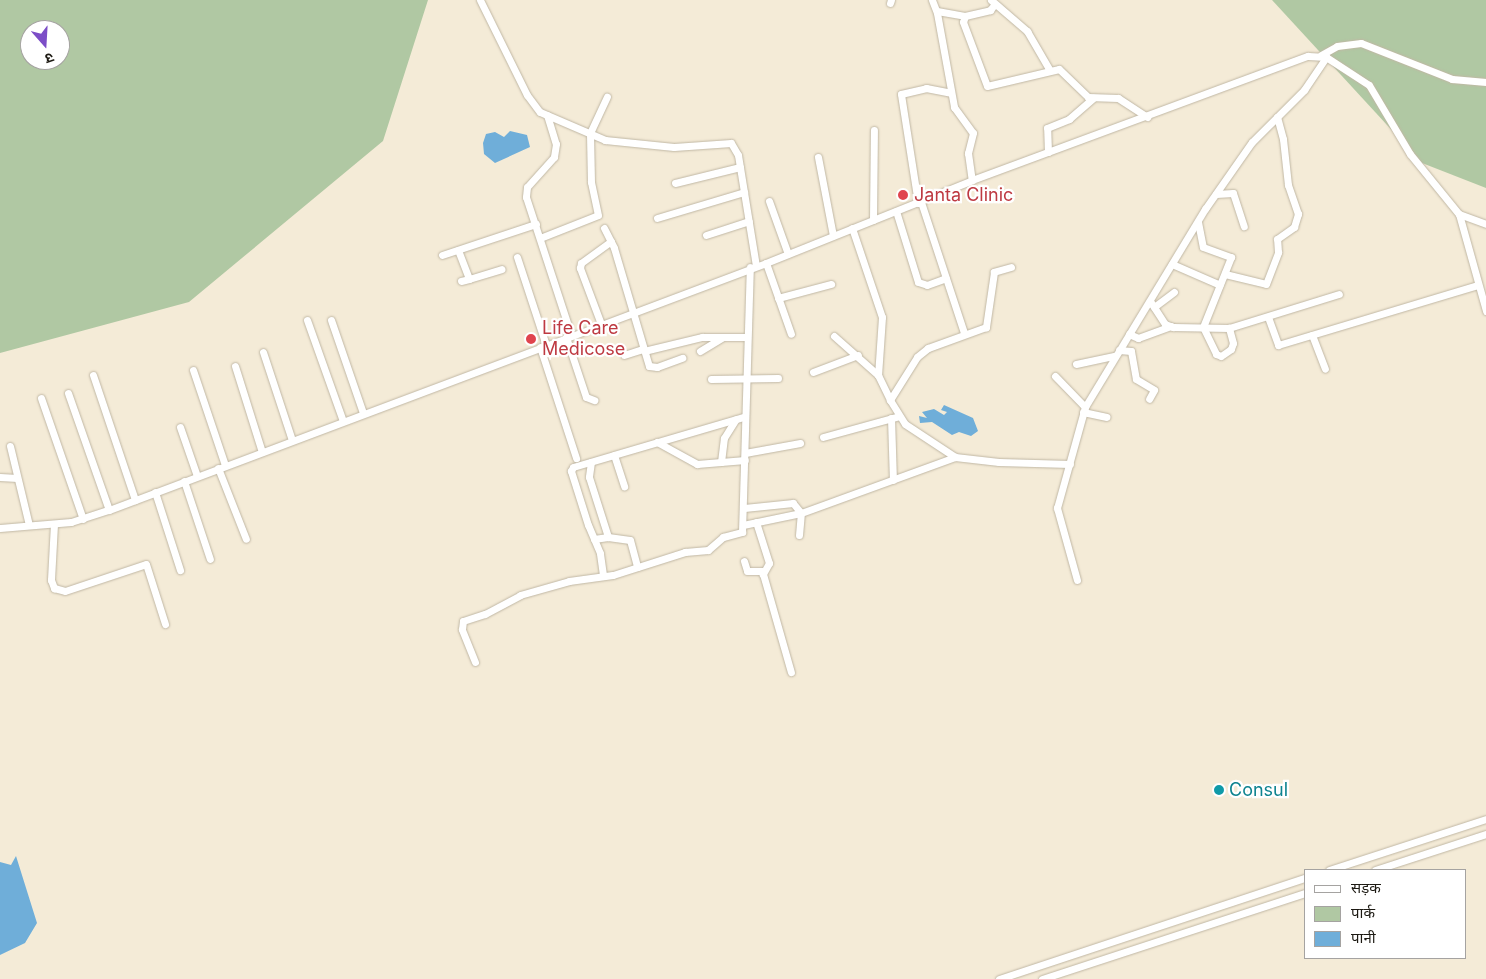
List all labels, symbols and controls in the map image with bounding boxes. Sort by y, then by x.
north arrow [20,20,70,70]
text: उ [43,49,56,68]
place label: Janta Clinic [914,184,1013,206]
marker: Janta Clinic [896,188,910,202]
place label: Life Care Medicose [542,318,625,360]
marker: Life Care Medicose [524,332,538,346]
place label: Consul [1229,779,1288,801]
marker: Consul [1213,784,1225,796]
legend [1304,869,1466,959]
text: सड़क [1351,878,1381,897]
text: पार्क [1351,903,1375,922]
text: पानी [1351,928,1376,947]

